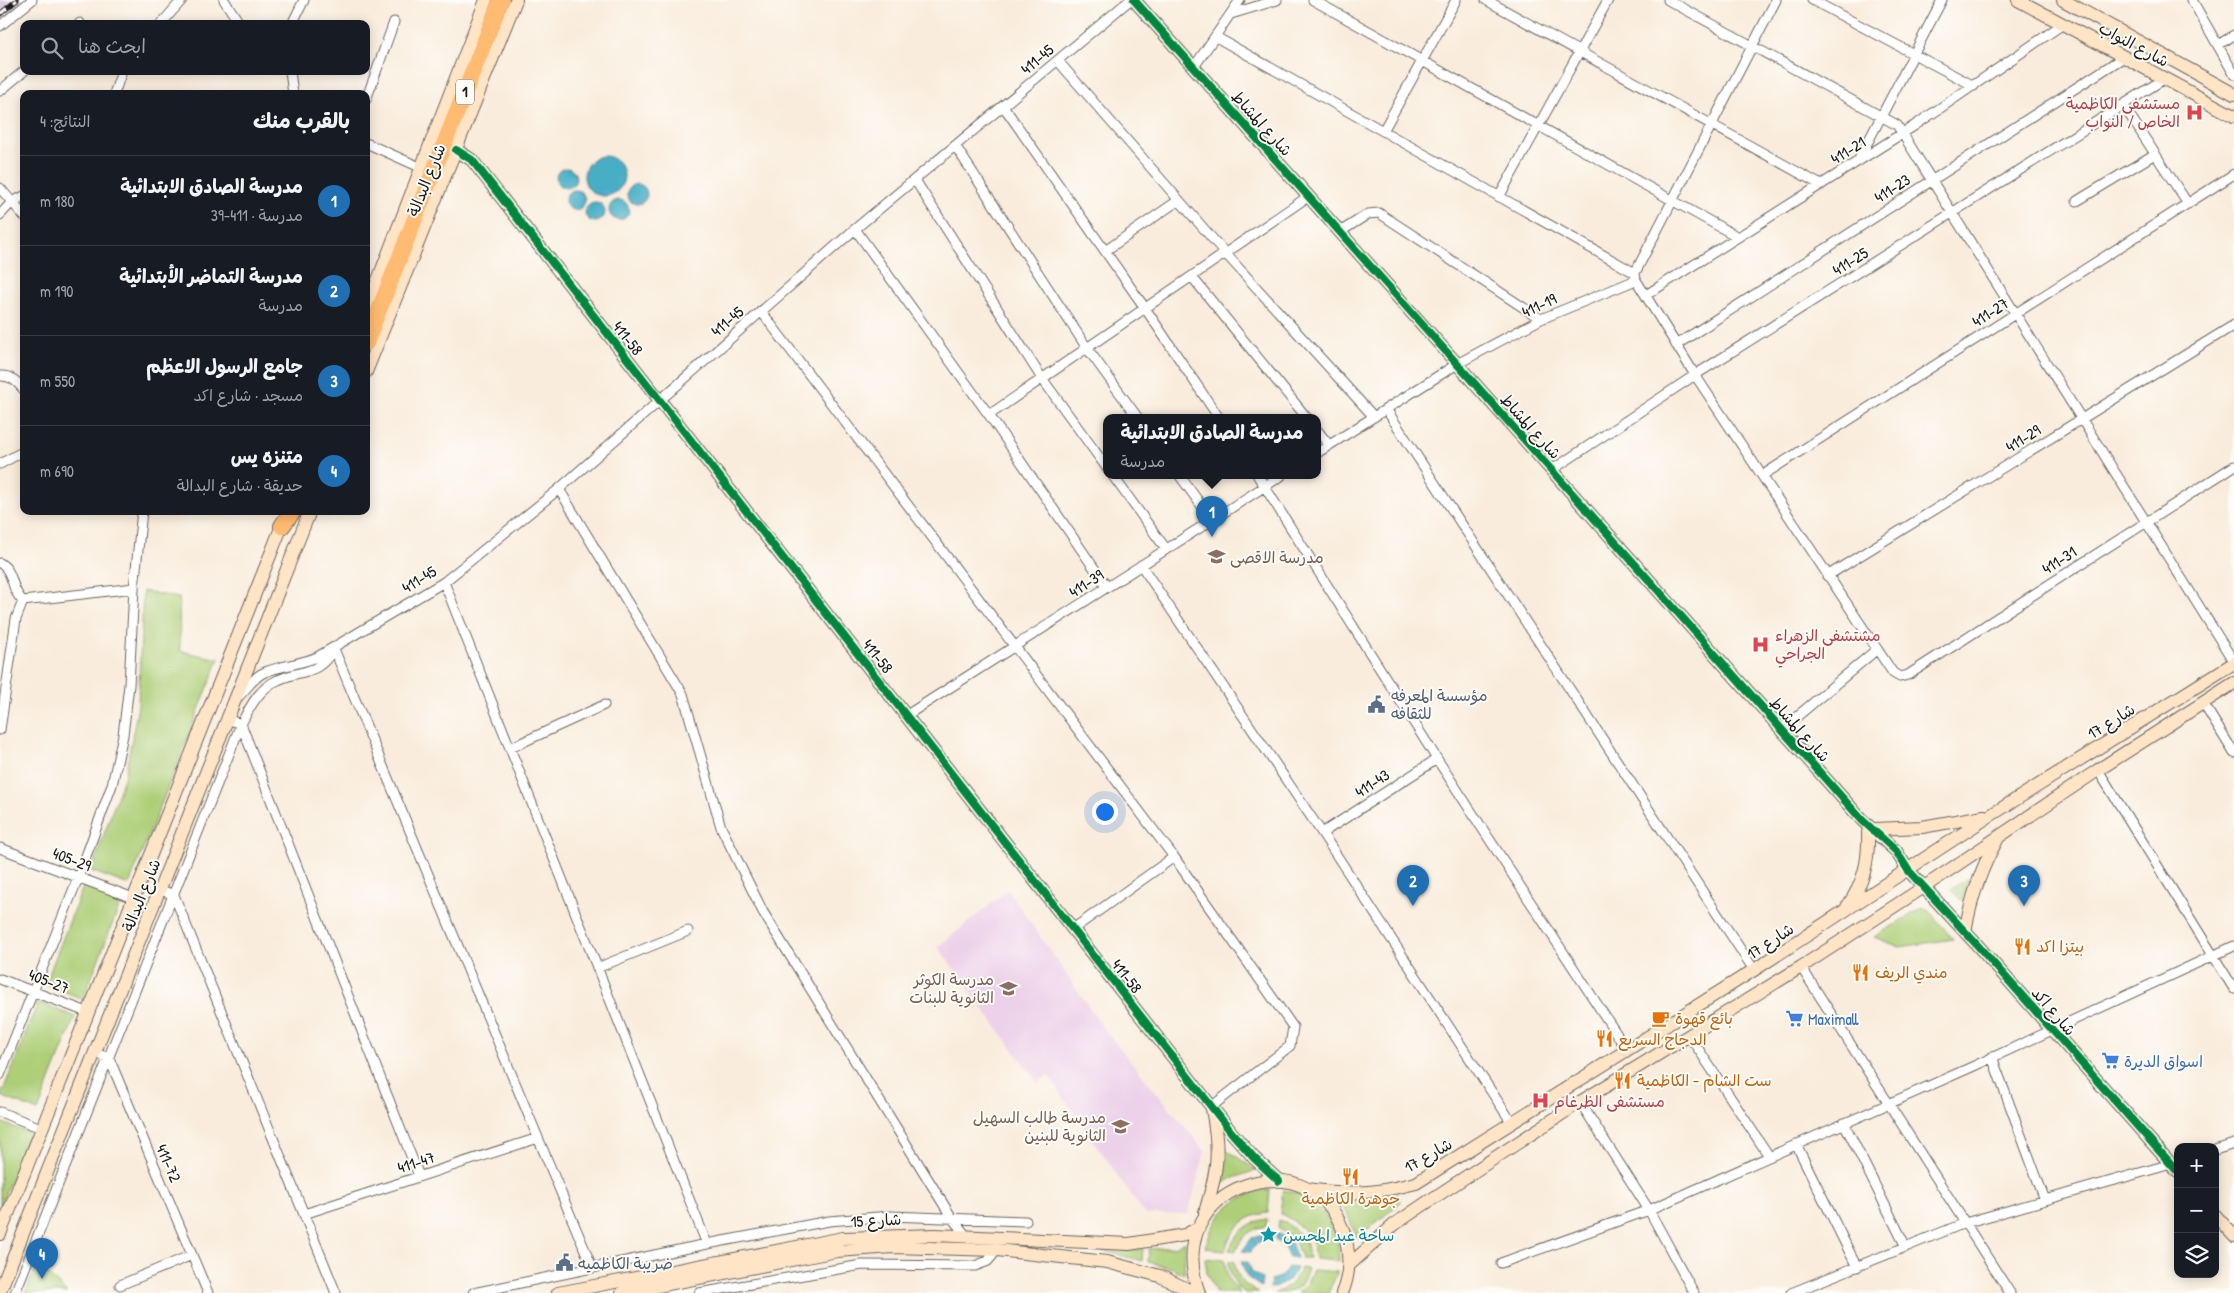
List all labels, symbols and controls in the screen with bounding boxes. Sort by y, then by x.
street label: شارع النواب [2095,16,2173,73]
search box [20,20,370,75]
text: ابحث هنا [78,33,146,59]
icon: search [38,34,66,62]
street label: 411-45 [1016,39,1058,79]
road number: 1 [456,80,474,104]
street label: شارع المشاط [1226,85,1297,161]
place label: مستشفى الكاظمية الخاص / النواب [2066,92,2180,132]
hospital icon: مستشفى الكاظمية الخاص / النواب [2184,102,2204,122]
text: بالقرب منك [253,106,350,135]
text: النتائج: 4 [40,110,90,132]
street label: 411-21 [1826,131,1870,169]
street label: شارع البدالة [401,140,451,220]
street label: 411-23 [1870,168,1914,208]
text: مدرسة الصادق الابتدائية [120,173,303,199]
text: 180 m [40,190,74,212]
text: 1 [331,190,337,212]
text: مدرسة · 411-39 [211,204,303,226]
street label: 411-25 [1828,241,1872,280]
text: مدرسة التماضر الأبتدائية [119,263,303,289]
text: 190 m [40,280,73,302]
text: 2 [330,280,338,302]
street label: 411-19 [1518,287,1560,323]
street label: 411-27 [1967,292,2013,332]
text: مدرسة [258,294,303,316]
street label: 411-45 [706,300,748,341]
street label: 411-58 [608,316,648,360]
text: جامع الرسول الاعظم [146,353,303,379]
text: 550 m [40,370,75,392]
text: 3 [330,370,338,392]
text: مسجد · شارع اكد [194,384,303,406]
street label: شارع المشاط [1495,388,1566,464]
popup [1103,414,1321,479]
text: مدرسة الصادق الابتدائية [1121,419,1303,445]
street label: 411-29 [2001,419,2045,457]
text: متنزه يس [231,443,303,469]
text: مدرسة [1121,450,1165,472]
text: 690 m [40,460,74,482]
text: 4 [331,460,337,482]
text: حديقة · شارع البدالة [177,474,303,496]
pin: 1 [1196,496,1228,537]
street label: 411-31 [2037,541,2081,579]
place label: مدرسة الاقصى [1230,546,1324,568]
school or university icon: مدرسة الاقصى [1206,547,1226,567]
street label: 411-45 [398,560,441,598]
street label: 411-39 [1064,564,1108,602]
place label: مشتشفى الزهراء الجراحي [1775,624,1881,668]
street label: 411-58 [858,634,898,678]
hospital icon: مشتشفى الزهراء الجراحي [1751,634,1771,654]
place label: مؤسسة المعرفه للثقافه [1391,684,1487,724]
street label: شارع المشاط [1764,691,1835,767]
public building icon: مؤسسة المعرفه للثقافه [1367,694,1387,714]
street label: شارع 17 [2083,698,2139,745]
street label: 411-43 [1350,764,1394,802]
your location [1092,799,1118,825]
street label: 405-29 [49,842,95,876]
street label: شارع البدالة [116,855,166,935]
pin: 2 [1397,865,1429,906]
pin: 3 [2008,865,2040,906]
street label: شارع 17 [1742,918,1798,965]
place label: بيتزا اكد [2036,935,2084,957]
restaurant icon: بيتزا اكد [2012,936,2032,956]
street label: 411-58 [1107,954,1147,998]
place label: مندي الريف [1875,961,1948,984]
restaurant icon: مندي الريف [1851,962,1871,982]
street label: 405-27 [26,963,73,999]
place label: مدرسة الكوثر الثانوية للبنات [909,968,994,1008]
school or university icon: مدرسة الكوثر الثانوية للبنات [998,978,1018,998]
street label: شارع اكد [2026,982,2081,1041]
place label: بائع قهوة [1675,1007,1733,1030]
cafe icon: بائع قهوة [1651,1008,1671,1028]
place label: Maximall [1808,1008,1859,1030]
supermarket icon: Maximall [1784,1009,1804,1029]
place label: الدجاج السريع [1618,1028,1707,1051]
restaurant icon: الدجاج السريع [1594,1029,1614,1049]
place label: اسواق الديرة [2124,1050,2203,1072]
supermarket icon: اسواق الديرة [2100,1051,2120,1071]
place label: ست الشام - الكاظمية [1637,1069,1772,1093]
restaurant icon: ست الشام - الكاظمية [1613,1070,1633,1090]
place label: مستشفى الظرغام [1554,1090,1665,1114]
hospital icon: مستشفى الظرغام [1530,1091,1550,1111]
place label: مدرسة طالب السهيل الثانوية للبنين [973,1106,1106,1146]
school or university icon: مدرسة طالب السهيل الثانوية للبنين [1110,1116,1130,1136]
street label: شارع 17 [1400,1132,1457,1178]
street label: 411-72 [151,1141,187,1186]
map controls [2174,1143,2219,1278]
button: + [2174,1143,2219,1188]
street label: 411-47 [395,1146,438,1178]
restaurant icon: جوهرة الكاظمية [1341,1167,1361,1187]
place label: جوهرة الكاظمية [1302,1187,1400,1209]
button: − [2174,1188,2219,1233]
street label: شارع 15 [850,1208,902,1233]
place label: ساحة عبد المحسن [1283,1224,1394,1246]
place icon: ساحة عبد المحسن [1259,1225,1279,1245]
button: layers [2174,1233,2219,1278]
pin: 4 [26,1238,58,1279]
place label: ضريبة الكاظميه [578,1252,673,1274]
public building icon: ضريبة الكاظميه [554,1253,574,1273]

